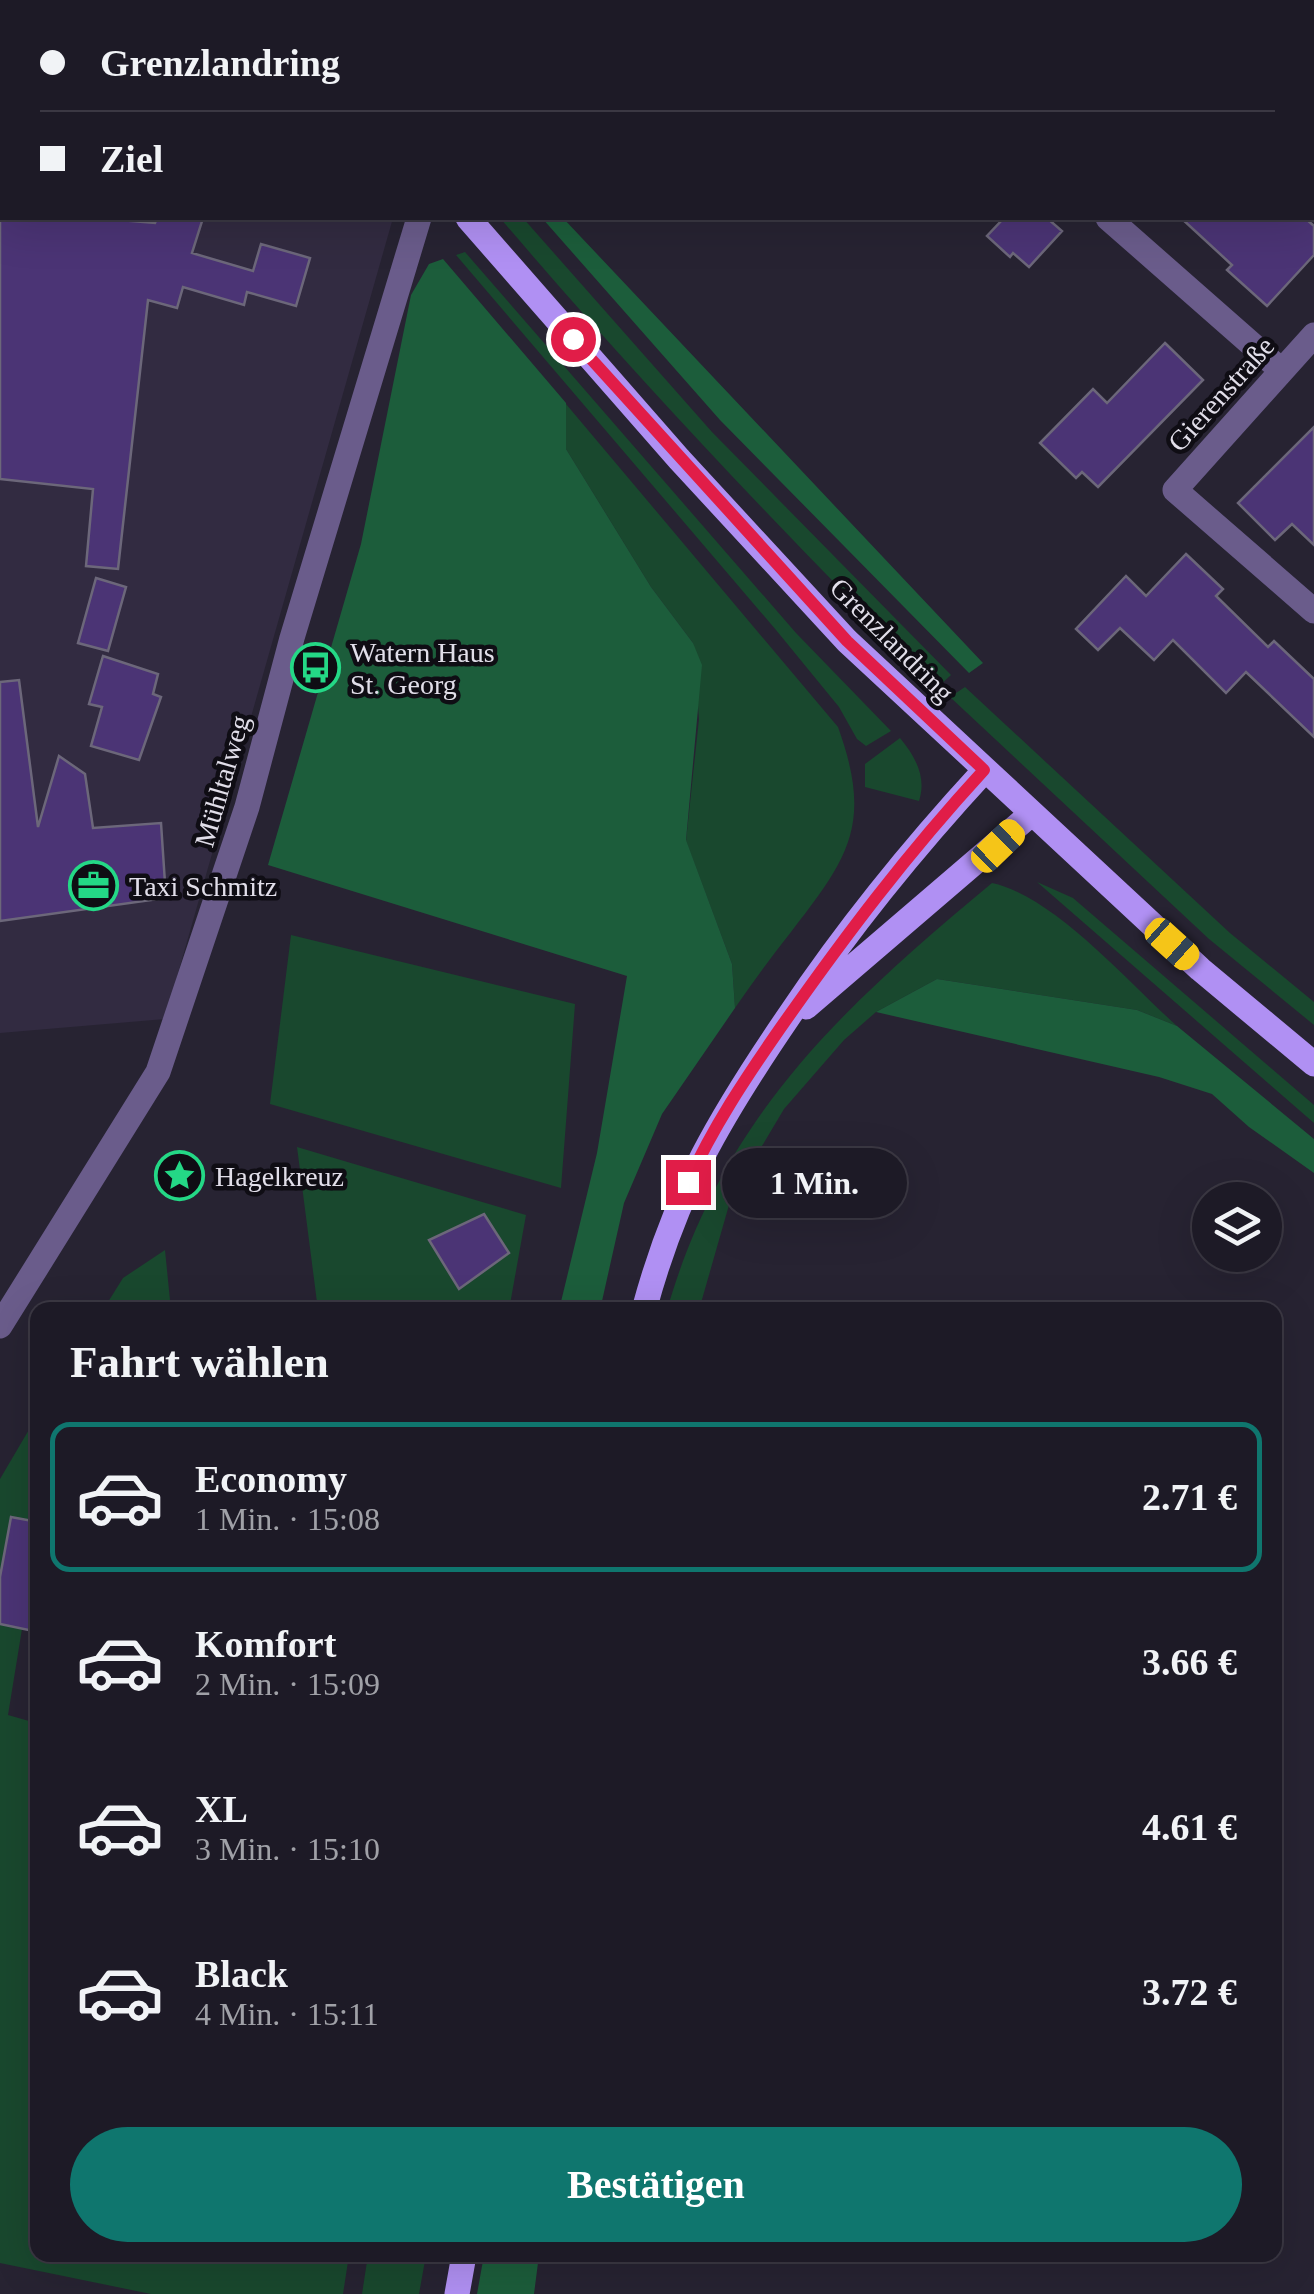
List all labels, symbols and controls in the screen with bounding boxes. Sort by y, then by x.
text: Grenzlandring [100,42,340,84]
text: Ziel [100,138,163,180]
route start [551,317,596,362]
street label: Gierenstraße [1162,330,1280,458]
street label: Grenzlandring [824,572,960,708]
place label: Watern Haus St. Georg [350,637,495,700]
bus stop icon: Watern Haus St. Georg [289,642,341,694]
street label: Mühltalweg [188,712,256,850]
car [966,814,1030,878]
office icon: Taxi Schmitz [68,860,120,912]
place label: Taxi Schmitz [129,871,277,902]
car [1140,913,1204,975]
callout: 1 Min. [723,1147,908,1217]
place icon: Hagelkreuz [154,1150,206,1202]
route end [666,1160,711,1205]
place label: Hagelkreuz [215,1161,344,1192]
text: 1 Min. [770,1165,859,1201]
map controls [1192,1182,1282,1272]
button: layers [1192,1182,1282,1272]
text: Fahrt wählen [70,1337,329,1387]
icon: car [75,1452,165,1542]
text: Economy [195,1458,347,1500]
text: 2.71 € [1142,1476,1237,1518]
text: 1 Min. · 15:08 [195,1501,380,1537]
icon: car [75,1617,165,1707]
text: Komfort [195,1623,336,1665]
text: 3.66 € [1142,1641,1237,1683]
text: 2 Min. · 15:09 [195,1666,380,1702]
icon: car [75,1782,165,1872]
text: XL [195,1788,248,1830]
text: 4.61 € [1142,1806,1237,1848]
text: 3 Min. · 15:10 [195,1831,380,1867]
icon: car [75,1947,165,2037]
text: Black [195,1953,288,1995]
text: 3.72 € [1142,1971,1237,2013]
text: 4 Min. · 15:11 [195,1996,379,2032]
button: Bestätigen [70,2127,1242,2242]

